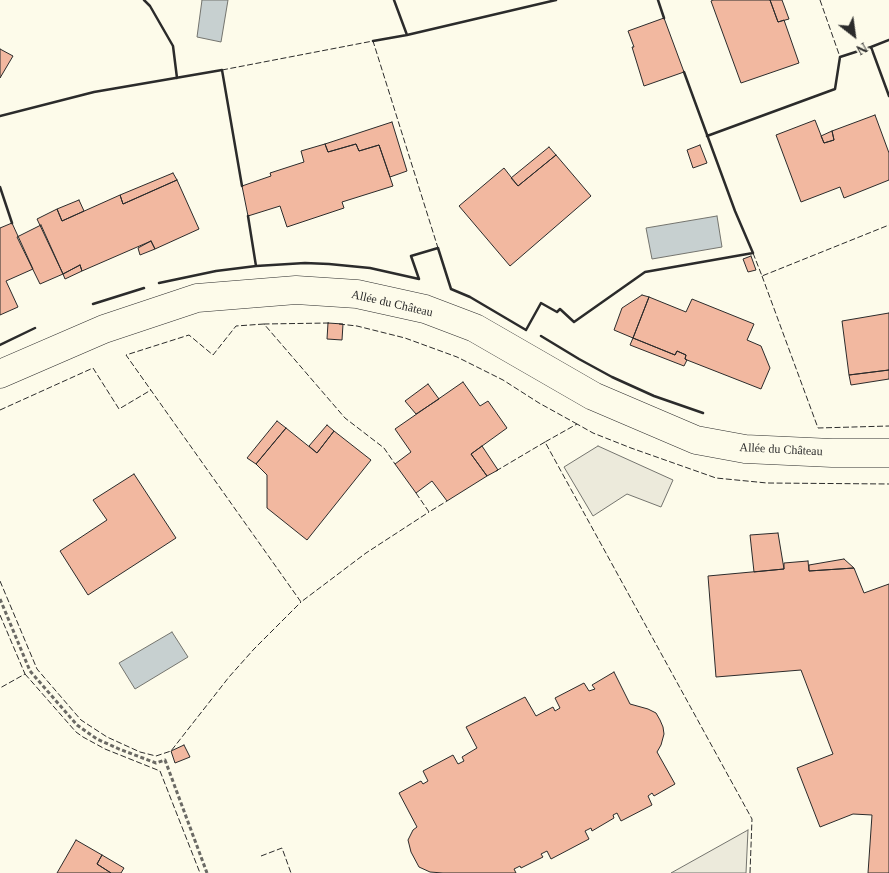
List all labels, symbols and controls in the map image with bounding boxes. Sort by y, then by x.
north arrow [829,10,879,60]
text: N [854,39,870,57]
street label: Allée du Château [350,288,434,320]
street label: Allée du Château [739,441,823,459]

